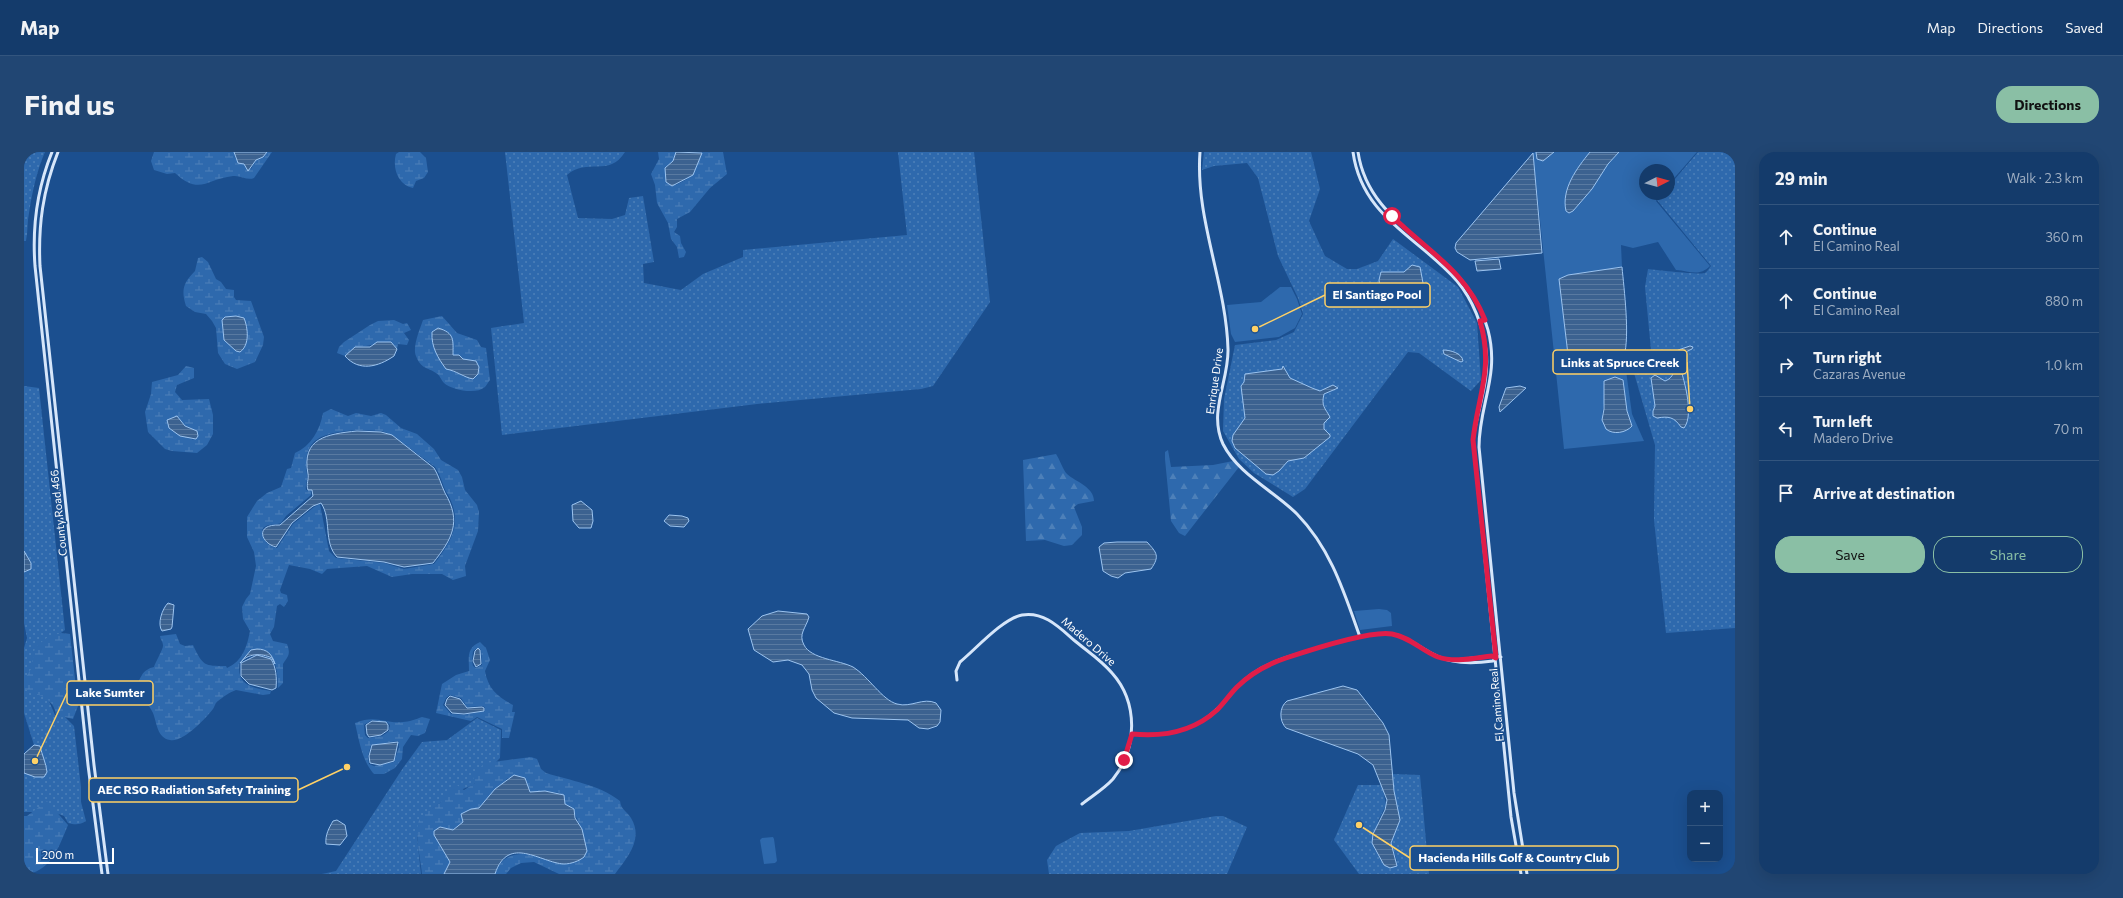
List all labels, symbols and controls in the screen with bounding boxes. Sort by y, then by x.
text: Map [20,16,59,39]
text: Map [1927,19,1956,36]
text: Directions [1978,19,2043,36]
text: Saved [2065,19,2103,36]
button: Directions [1996,86,2099,123]
text: Find us [24,87,115,121]
north arrow [1639,164,1675,200]
text: 29 min [1775,168,1828,189]
text: Walk · 2.3 km [2007,170,2083,186]
route start [1383,207,1401,225]
text: Continue [1813,220,1877,238]
icon: ahead [1775,226,1797,248]
text: 360 m [2045,229,2083,245]
text: El Camino Real [1813,238,1900,254]
callout: El Santiago Pool [1325,283,1430,307]
text: Continue [1813,284,1877,302]
text: El Santiago Pool [1332,287,1422,301]
icon: ahead [1775,290,1797,312]
text: 880 m [2045,293,2083,309]
text: El Camino Real [1813,302,1900,318]
street label: Enrique Drive [1203,347,1225,415]
text: Turn right [1813,348,1882,366]
callout: Links at Spruce Creek [1553,350,1687,374]
icon: right [1775,354,1797,376]
text: Links at Spruce Creek [1561,355,1679,369]
text: 1.0 km [2045,357,2083,373]
text: Cazaras Avenue [1813,366,1906,382]
text: Turn left [1813,412,1872,430]
icon: left [1775,418,1797,440]
text: 70 m [2054,421,2083,437]
text: Madero Drive [1813,430,1893,446]
street label: County Road 466 [47,469,69,557]
icon: arrive [1775,482,1797,504]
text: Arrive at destination [1813,484,1955,502]
button: Save [1775,536,1925,573]
button: Share [1933,536,2083,573]
street label: Madero Drive [1059,614,1119,668]
street label: El Camino Real [1486,668,1506,742]
callout: Lake Sumter [67,681,153,705]
text: Lake Sumter [75,685,145,699]
route end [1115,751,1133,769]
callout: AEC RSO Radiation Safety Training [89,778,298,802]
text: AEC RSO Radiation Safety Training [97,782,291,796]
map controls [1687,790,1723,862]
button: + [1687,790,1723,826]
button: − [1687,826,1723,862]
scale bar [36,846,114,865]
callout: Hacienda Hills Golf & Country Club [1410,846,1618,870]
text: 200 m [42,848,74,861]
text: Hacienda Hills Golf & Country Club [1418,850,1610,864]

